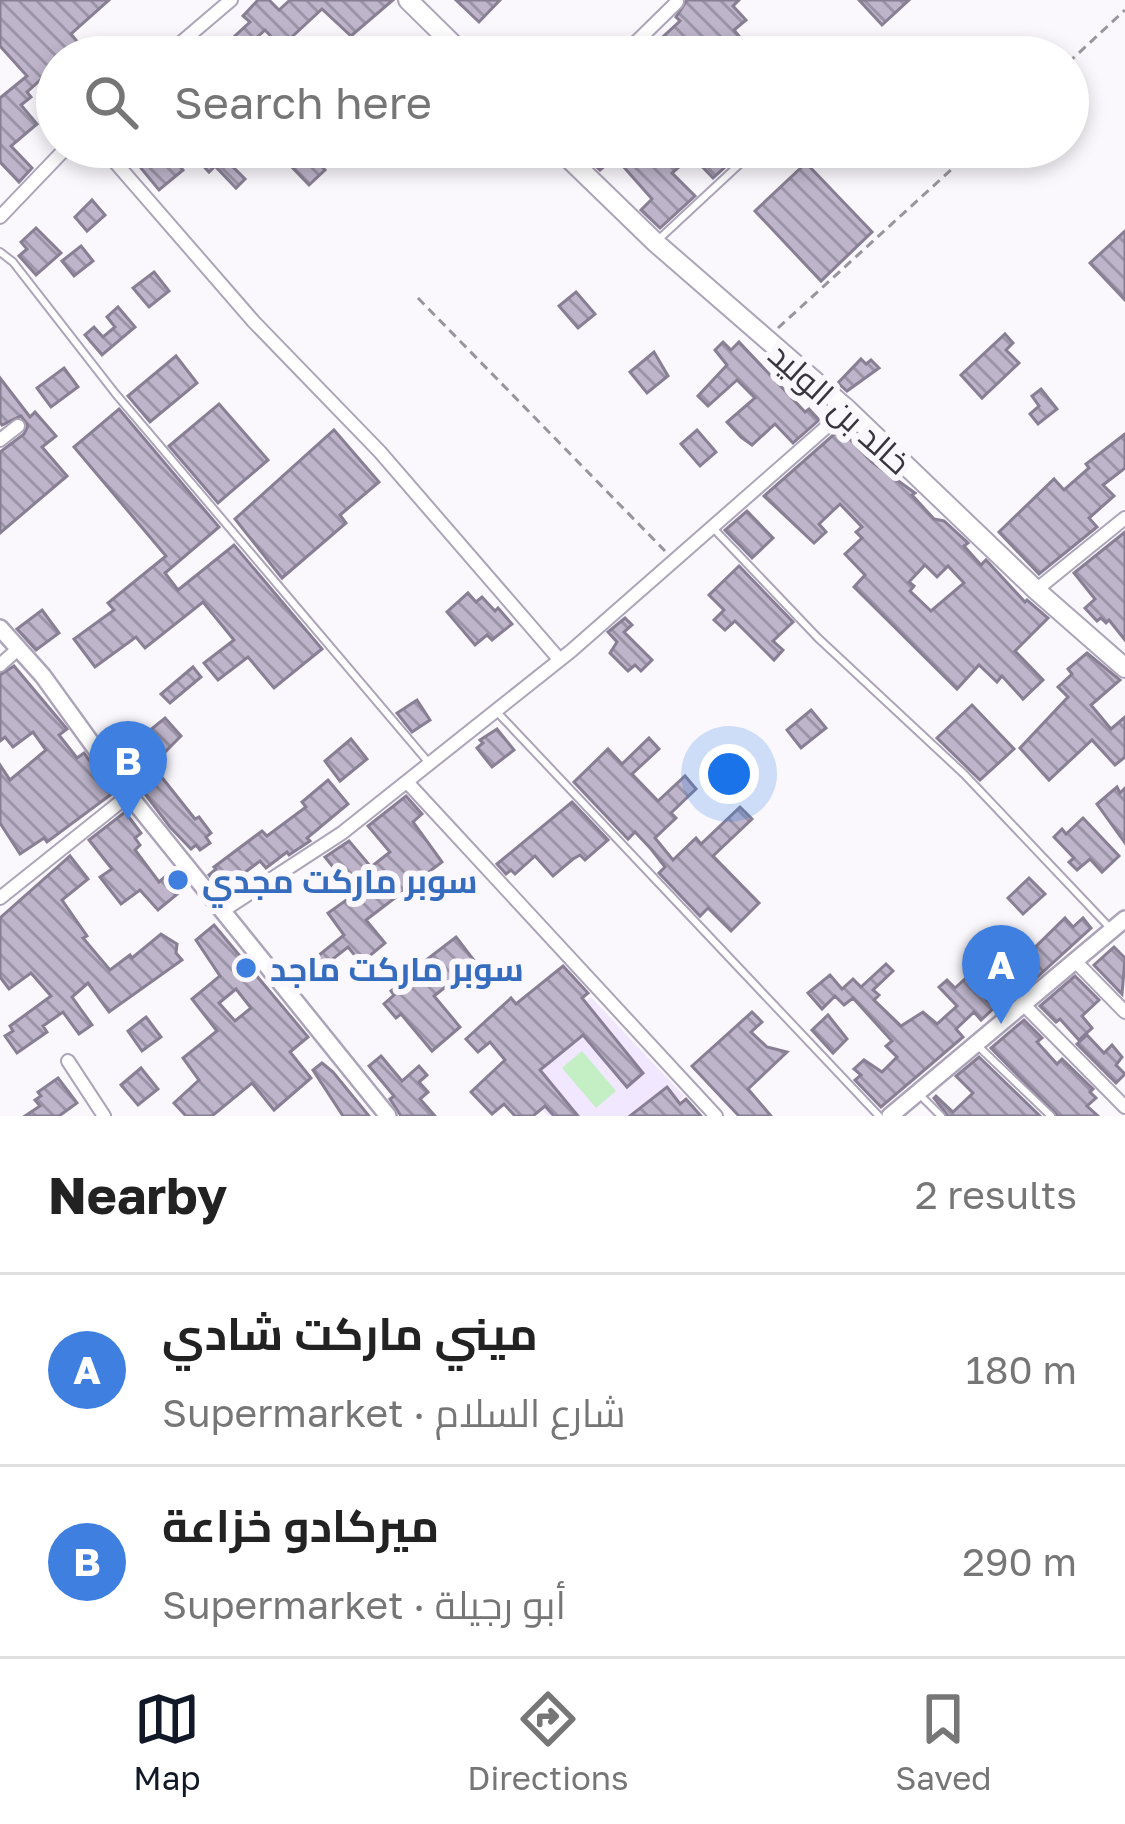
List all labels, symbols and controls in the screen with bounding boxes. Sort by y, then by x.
search box [36,36,1089,168]
icon: search [78,69,144,135]
text: Search here [174,75,432,129]
street label: خالد بن الوليد [760,334,919,483]
pin: B [89,721,167,820]
your location [699,744,759,804]
place label: سوبر ماركت مجدي [202,861,478,908]
marker: سوبر ماركت مجدي [165,867,191,893]
pin: A [962,925,1040,1024]
place label: سوبر ماركت ماجد [270,949,524,989]
marker: سوبر ماركت ماجد [233,955,259,981]
text: Nearby [48,1164,227,1225]
text: 2 results [915,1171,1077,1218]
text: ميني ماركت شادي [162,1306,538,1360]
text: A [73,1346,101,1393]
text: 180 m [966,1346,1077,1393]
text: Supermarket · شارع السلام [162,1389,625,1436]
text: ميركادو خزاعة [162,1498,439,1552]
text: B [73,1538,101,1585]
text: 290 m [962,1538,1077,1585]
text: Supermarket · أبو رجيلة [162,1581,566,1628]
tab: Map [133,1686,201,1797]
tab: Directions [467,1686,629,1797]
tab: Saved [895,1686,992,1797]

